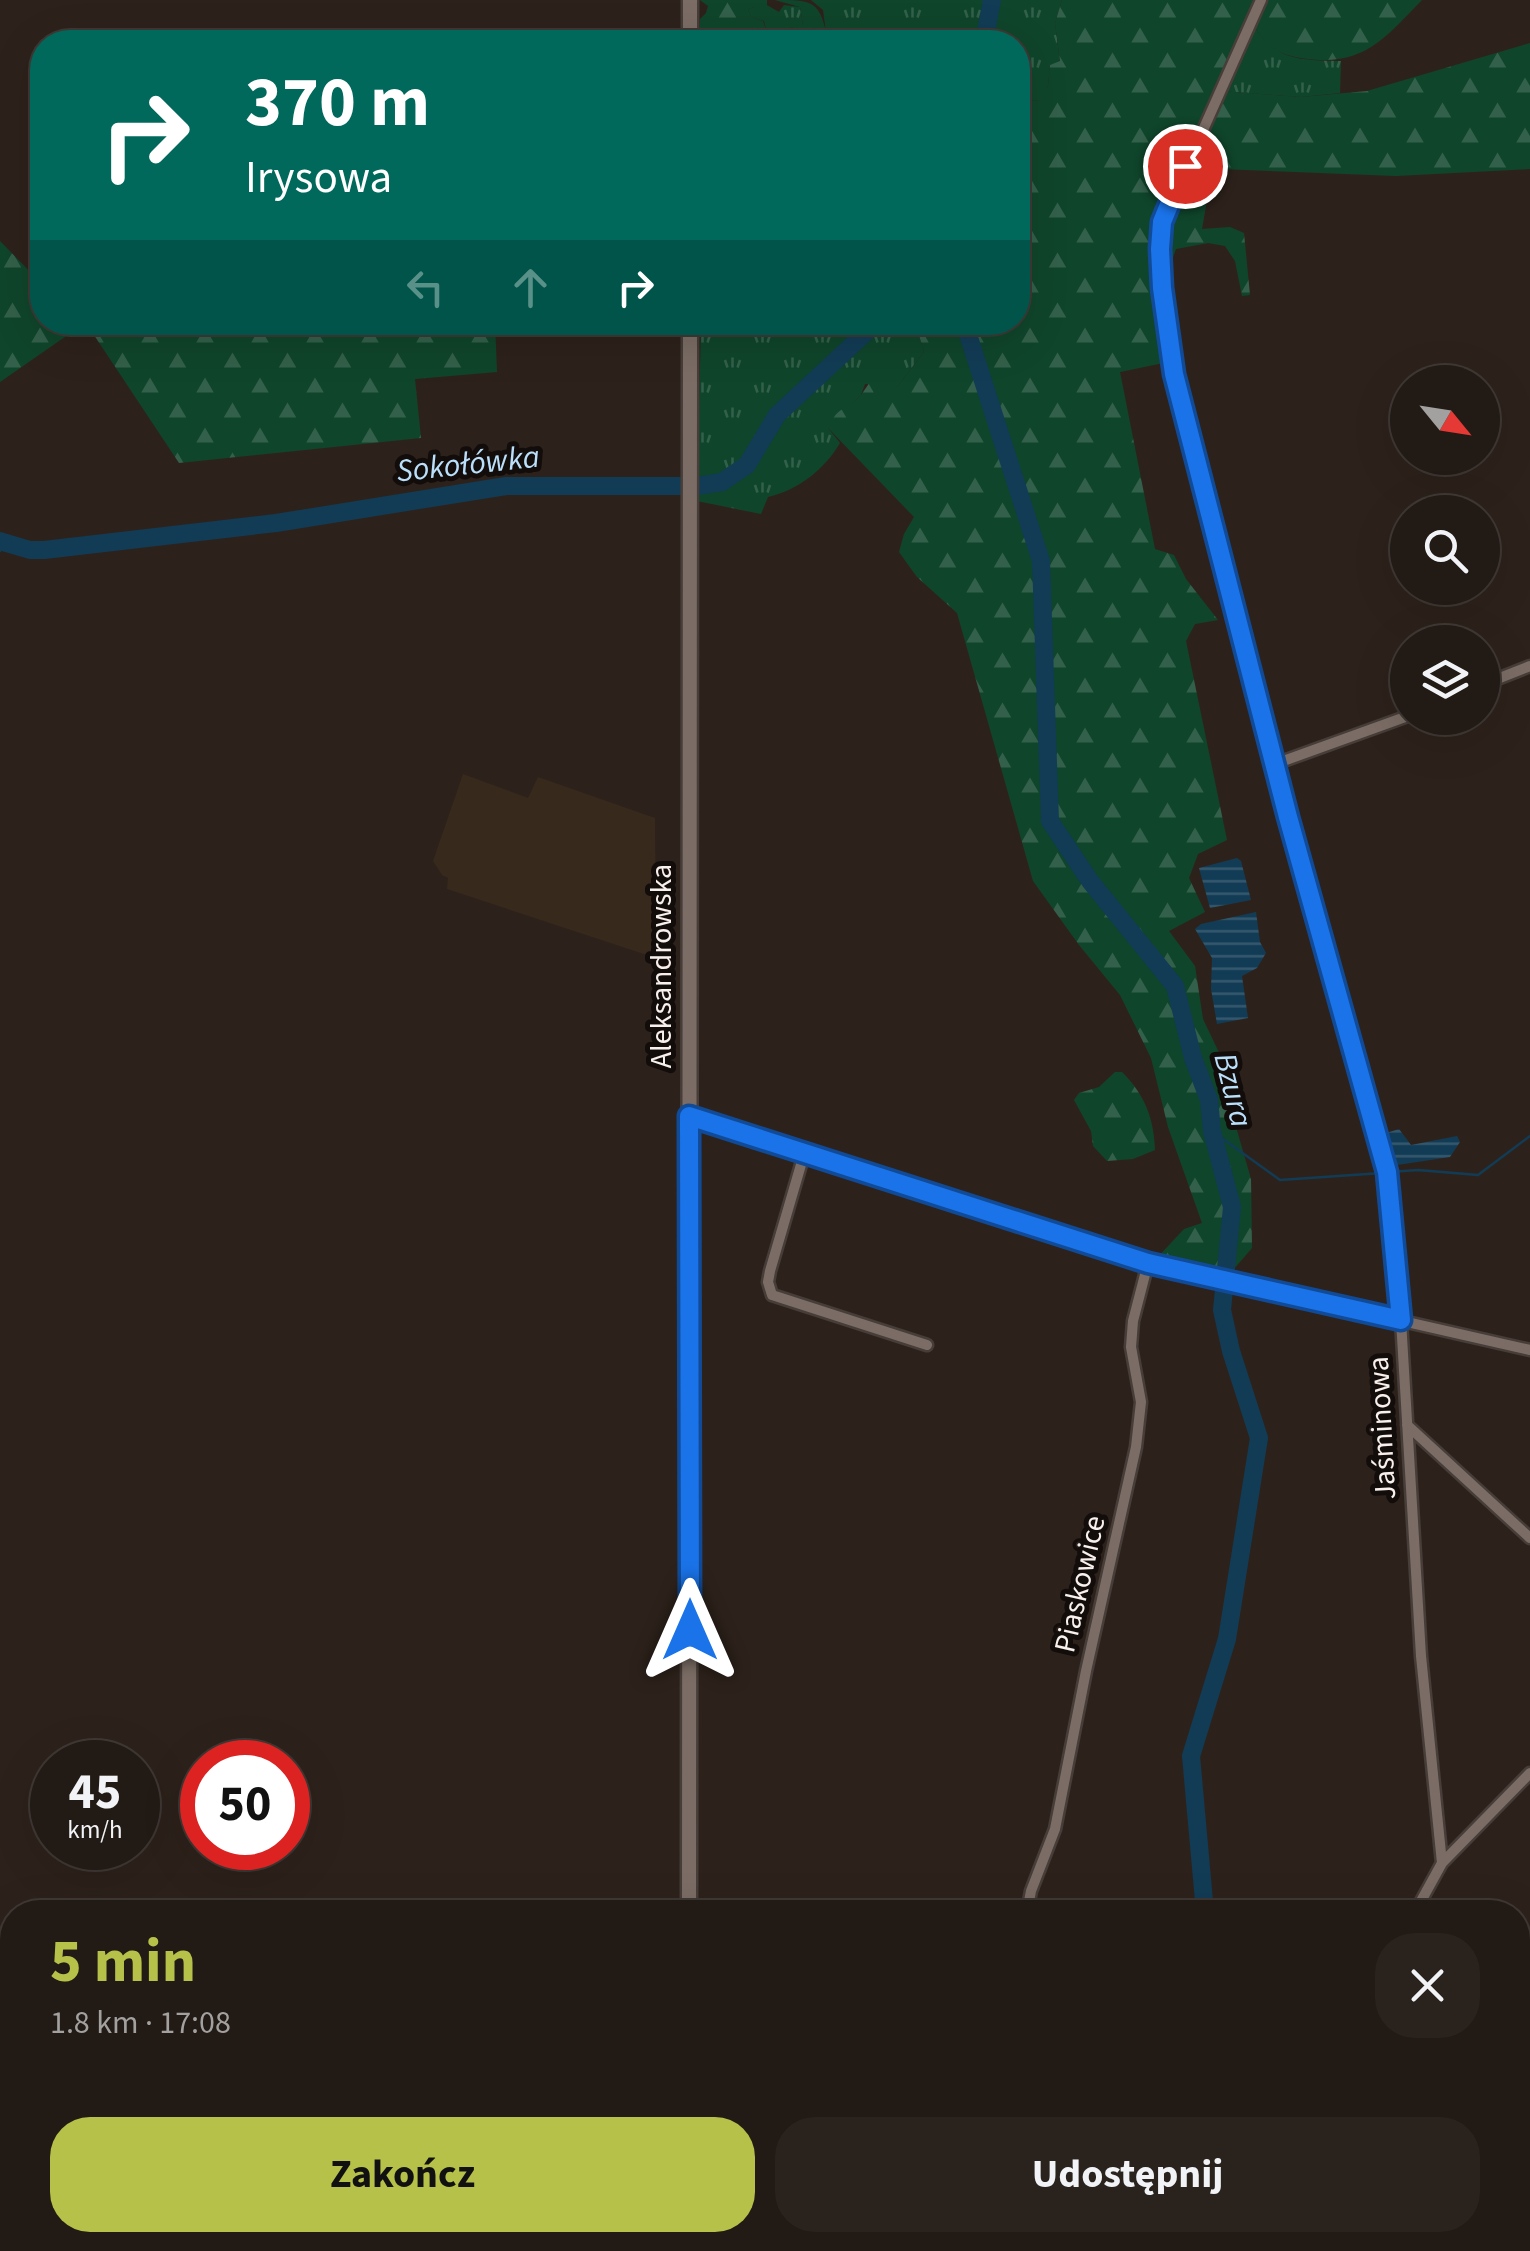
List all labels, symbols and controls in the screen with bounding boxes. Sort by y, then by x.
text: 370 m [245,53,430,153]
icon: right [80,70,210,200]
pin [1143,124,1228,209]
icon: arrive [1158,139,1213,194]
text: Irysowa [245,146,392,210]
icon: left [398,260,453,315]
icon: ahead [503,260,558,315]
icon: right [608,260,663,315]
north arrow [1390,365,1500,475]
map controls [1390,365,1500,735]
water label: Sokołówka [394,434,542,494]
button: search [1390,495,1500,605]
button: layers [1390,625,1500,735]
street label: Aleksandrowska [640,864,683,1068]
water label: Bzura [1202,1048,1264,1132]
street label: Jaśminowa [1357,1355,1407,1501]
street label: Piaskowice [1043,1511,1117,1657]
position arrow [638,1578,742,1682]
speed limit sign: 50 [180,1740,310,1870]
text: 45 [69,1757,121,1828]
text: km/h [67,1812,123,1848]
text: 5 min [50,1920,196,2005]
button: close [1375,1933,1480,2038]
text: 1.8 km · 17:08 [50,2000,231,2046]
button: Zakończ [50,2117,755,2232]
button: Udostępnij [775,2117,1480,2232]

